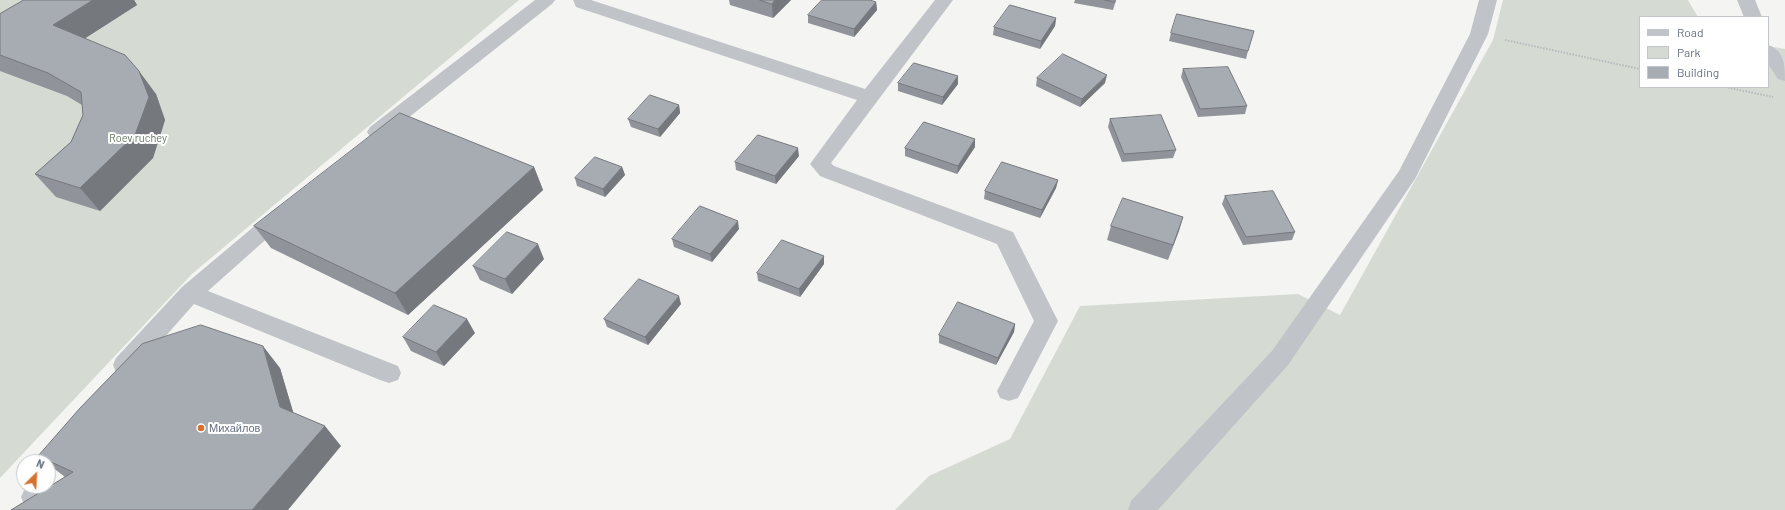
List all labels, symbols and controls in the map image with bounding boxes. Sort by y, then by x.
legend [1639,16,1769,88]
text: Road [1677,25,1704,39]
text: Park [1677,45,1701,59]
text: Building [1677,65,1719,79]
park label: Roev ruchey [109,131,167,145]
place label: Михайлов [209,421,260,435]
marker: Михайлов [196,423,206,433]
north arrow [16,454,56,494]
text: N [35,456,47,471]

